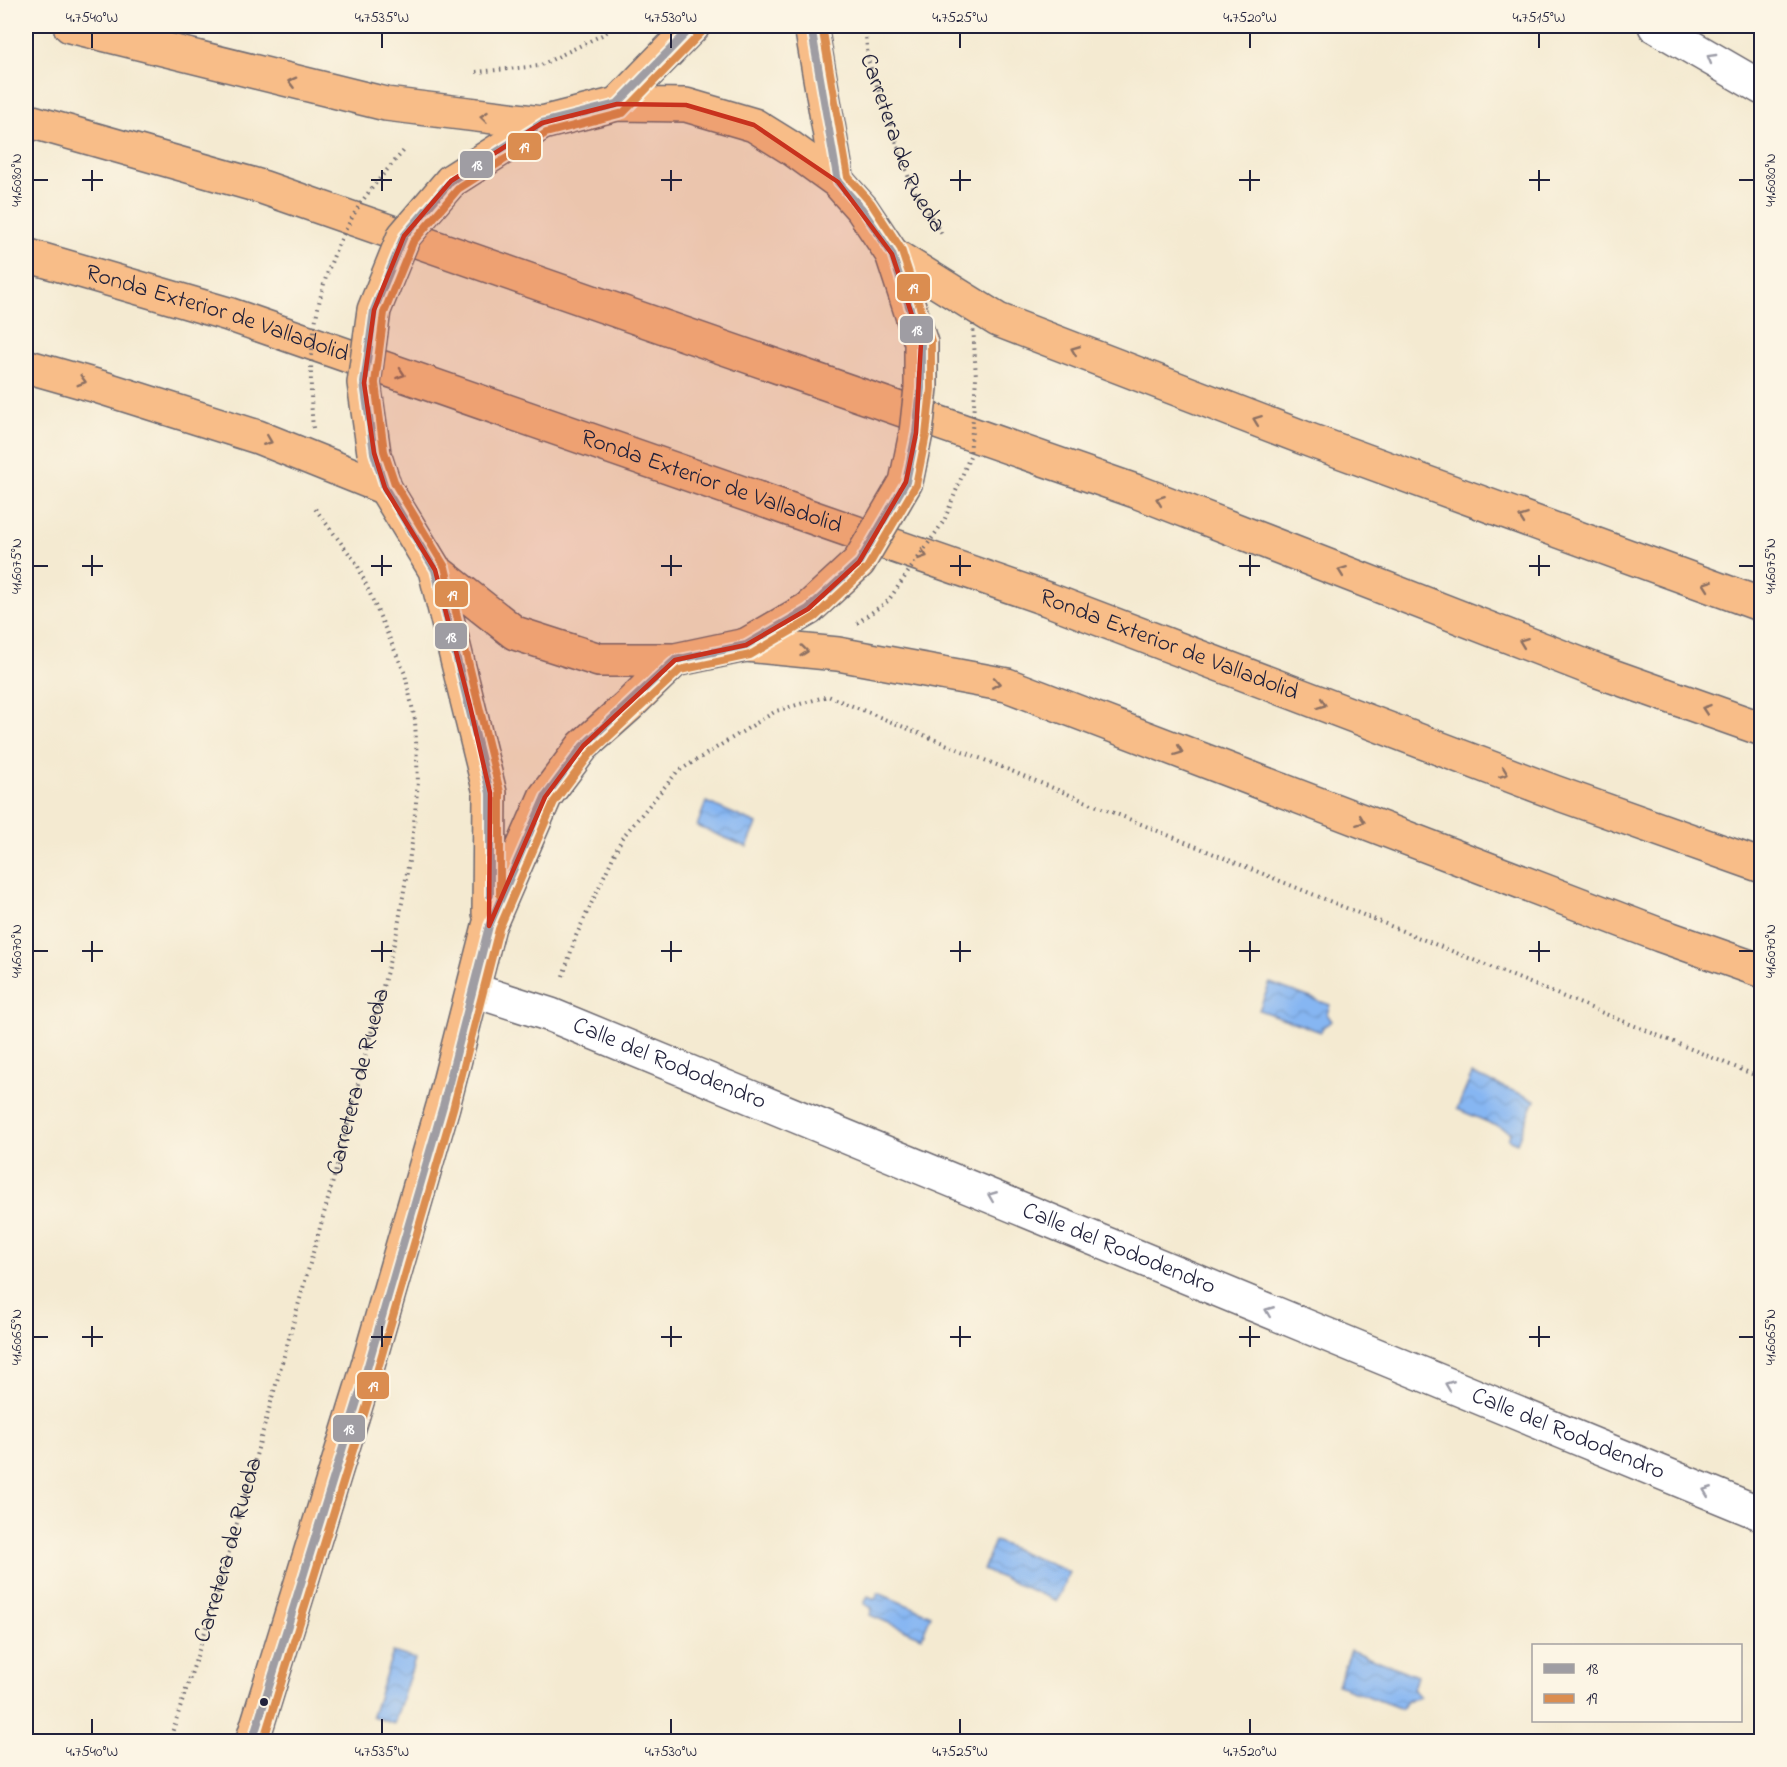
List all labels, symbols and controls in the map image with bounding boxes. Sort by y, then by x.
text: 4.7540°W [66,7,118,29]
text: 4.7535°W [355,7,409,29]
text: 4.7530°W [645,7,697,29]
text: 4.7525°W [932,7,988,29]
text: 4.7520°W [1223,7,1277,29]
text: 4.7515°W [1513,7,1566,29]
street label: Carretera de Rueda [850,49,954,240]
one-way arrow [1707,54,1717,66]
one-way arrow [288,76,298,89]
one-way arrow [479,111,488,123]
line badge: 19 [507,132,542,161]
text: 19 [519,136,529,160]
line badge: 18 [459,150,494,179]
text: 41.6080°N [6,153,28,207]
text: 41.6080°N [1760,153,1782,207]
text: 18 [471,154,483,178]
street label: Ronda Exterior de Valladolid [81,256,354,372]
line badge: 19 [896,273,931,302]
text: 19 [908,277,918,301]
line badge: 18 [899,315,934,344]
text: 18 [911,319,923,343]
one-way arrow [1070,345,1081,357]
one-way arrow [396,366,406,379]
one-way arrow [77,374,87,387]
one-way arrow [1252,415,1263,427]
street label: Ronda Exterior de Valladolid [576,420,847,544]
one-way arrow [261,434,272,446]
one-way arrow [1155,495,1166,508]
one-way arrow [1519,513,1530,525]
text: 41.6075°N [6,538,28,594]
text: 41.6075°N [1760,538,1782,594]
one-way arrow [917,548,928,561]
one-way arrow [1337,566,1348,578]
line badge: 19 [434,580,469,608]
street label: Ronda Exterior de Valladolid [1035,580,1304,711]
one-way arrow [1702,580,1713,592]
text: 19 [447,584,457,608]
line badge: 18 [434,622,468,650]
text: 18 [445,626,457,650]
one-way arrow [1518,637,1529,649]
one-way arrow [799,644,808,657]
one-way arrow [991,676,1001,689]
one-way arrow [1316,696,1327,709]
one-way arrow [1701,704,1712,717]
one-way arrow [1173,744,1184,756]
one-way arrow [1498,766,1509,779]
one-way arrow [1355,813,1366,826]
text: 41.6070°N [6,924,28,978]
text: 41.6070°N [1760,924,1782,978]
street label: Carretera de Rueda [318,985,399,1179]
street label: Calle del Rododendro [567,1008,772,1119]
one-way arrow [987,1191,998,1203]
street label: Calle del Rododendro [1017,1193,1221,1304]
one-way arrow [1265,1306,1276,1318]
text: 41.6065°N [6,1309,28,1365]
text: 41.6065°N [1760,1309,1782,1365]
line badge: 19 [356,1371,390,1400]
text: 19 [368,1375,378,1399]
street label: Calle del Rododendro [1466,1379,1670,1490]
one-way arrow [1445,1380,1456,1392]
line badge: 18 [332,1414,366,1443]
text: 18 [343,1418,355,1442]
street label: Carretera de Rueda [185,1453,272,1647]
one-way arrow [1703,1486,1714,1498]
legend [1532,1644,1742,1722]
text: 18 [1586,1657,1599,1683]
text: 19 [1586,1687,1598,1713]
unlabelled marker [258,1696,270,1708]
text: 4.7540°W [66,1741,118,1763]
text: 4.7535°W [355,1741,409,1763]
text: 4.7530°W [645,1741,697,1763]
text: 4.7525°W [932,1741,988,1763]
text: 4.7520°W [1223,1741,1277,1763]

